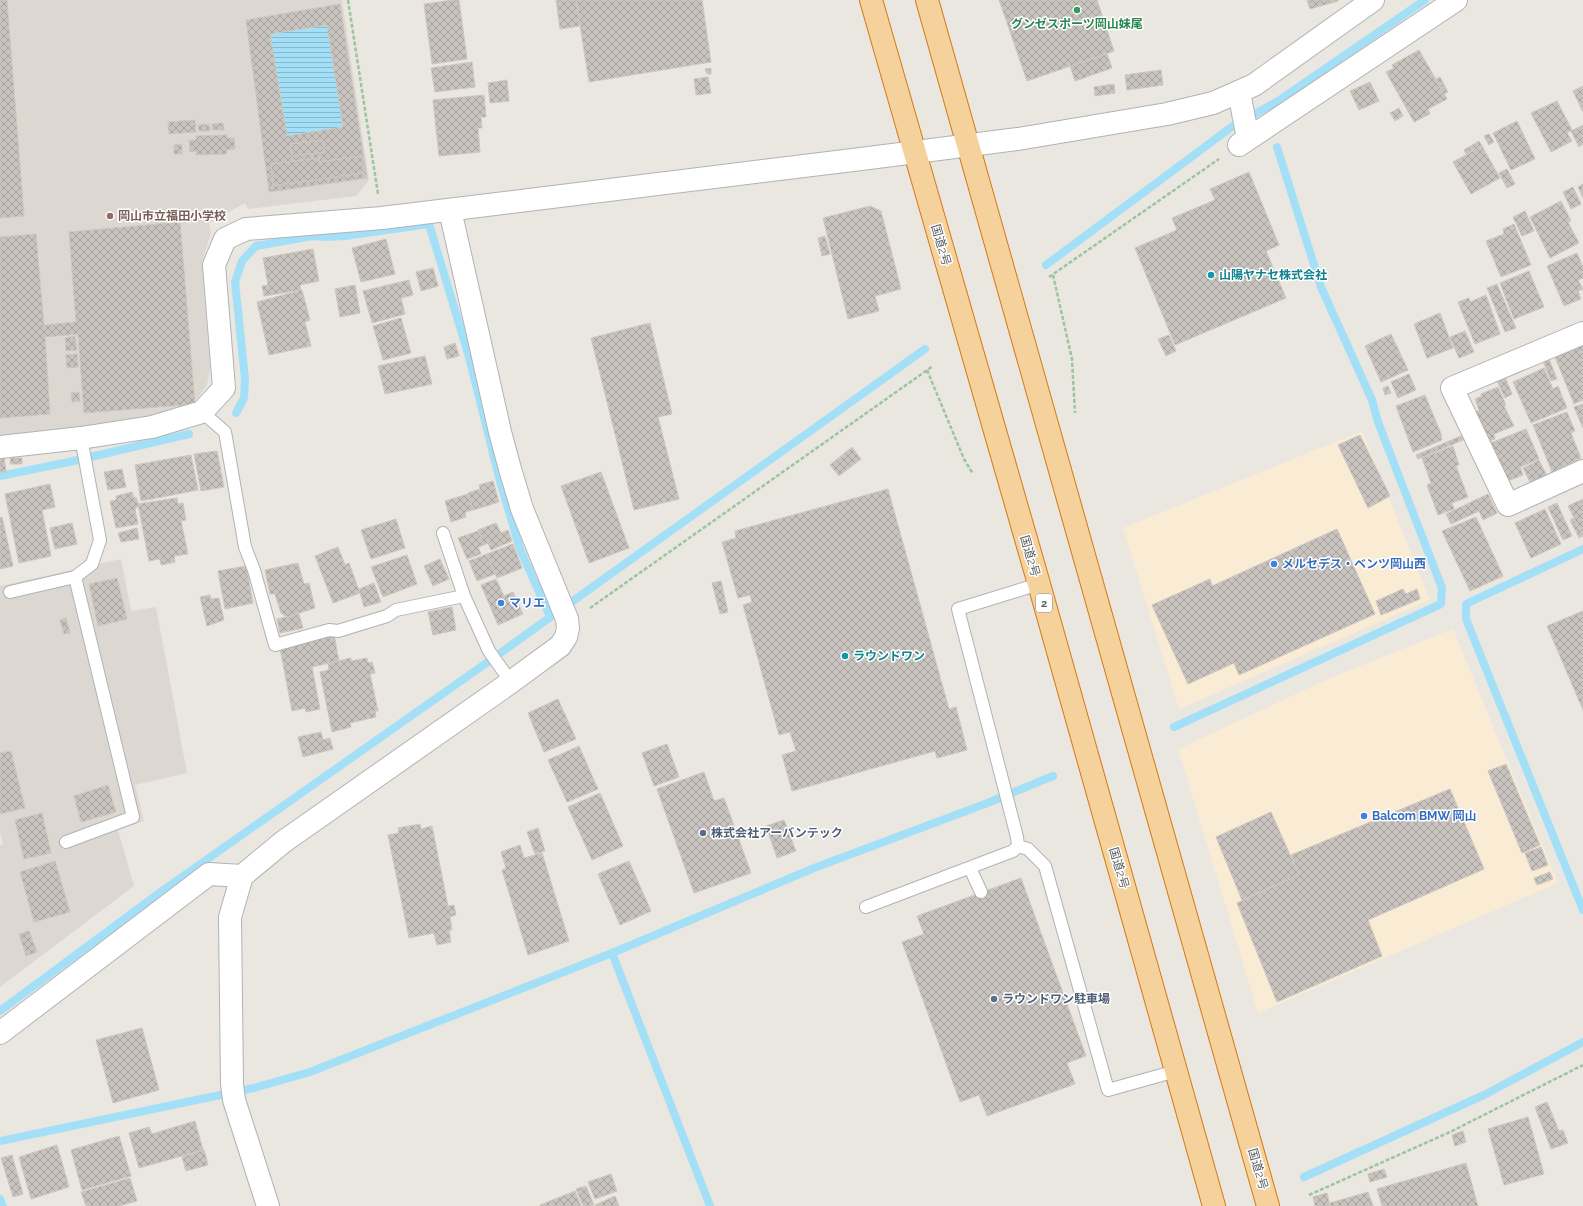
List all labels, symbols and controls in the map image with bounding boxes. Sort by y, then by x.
marker: グンゼスポーツ岡山妹尾 [1072,5,1082,15]
place label: グンゼスポーツ岡山妹尾 [1011,17,1143,31]
place label: 岡山市立福田小学校 [118,209,226,223]
marker: 岡山市立福田小学校 [105,211,115,221]
street label: 国道2号 [928,223,954,267]
place label: 山陽ヤナセ株式会社 [1219,268,1327,282]
marker: 山陽ヤナセ株式会社 [1206,270,1216,280]
street label: 国道2号 [1017,534,1043,578]
place label: メルセデス・ベンツ岡山西 [1282,557,1426,571]
marker: メルセデス・ベンツ岡山西 [1269,559,1279,569]
road number: 2 [1036,594,1052,612]
place label: マリエ [509,596,545,610]
marker: マリエ [496,598,506,608]
place label: ラウンドワン [853,649,925,663]
marker: ラウンドワン [840,651,850,661]
place label: Balcom BMW 岡山 [1372,809,1477,823]
marker: Balcom BMW 岡山 [1359,811,1369,821]
place label: 株式会社アーバンテック [711,826,843,840]
marker: 株式会社アーバンテック [698,828,708,838]
street label: 国道2号 [1106,846,1132,890]
place label: ラウンドワン駐車場 [1002,992,1110,1006]
marker: ラウンドワン駐車場 [989,994,999,1004]
street label: 国道2号 [1245,1147,1271,1191]

